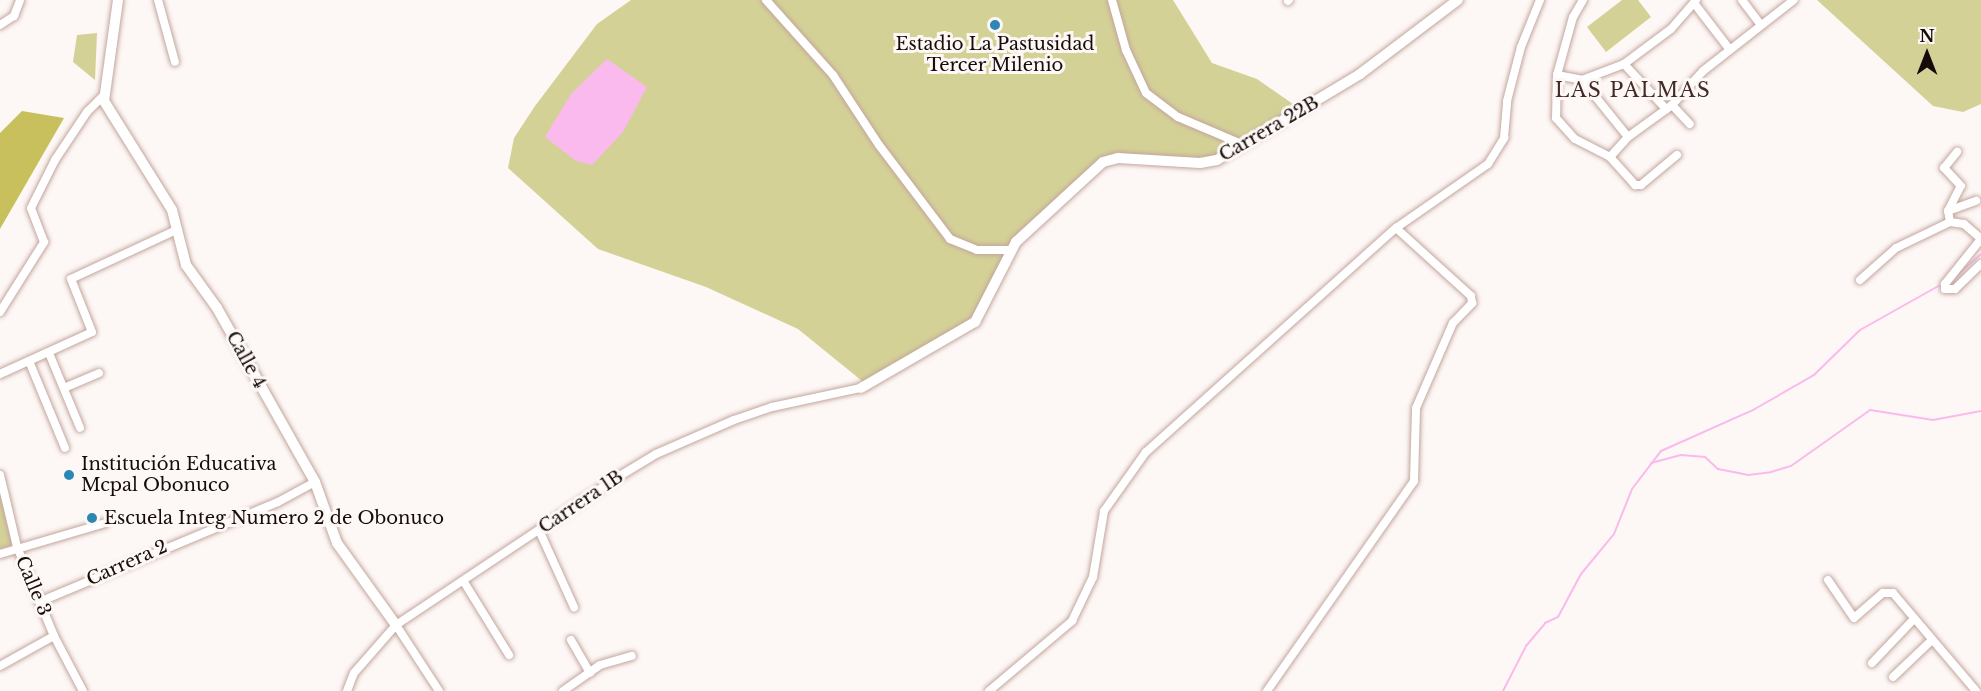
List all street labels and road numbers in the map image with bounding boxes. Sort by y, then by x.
street label: Carrera 22B [1215,92,1323,166]
street label: Calle 4 [221,328,271,392]
street label: Carrera 1B [535,466,627,538]
street label: Carrera 2 [83,536,171,590]
street label: Calle 3 [11,553,55,619]

